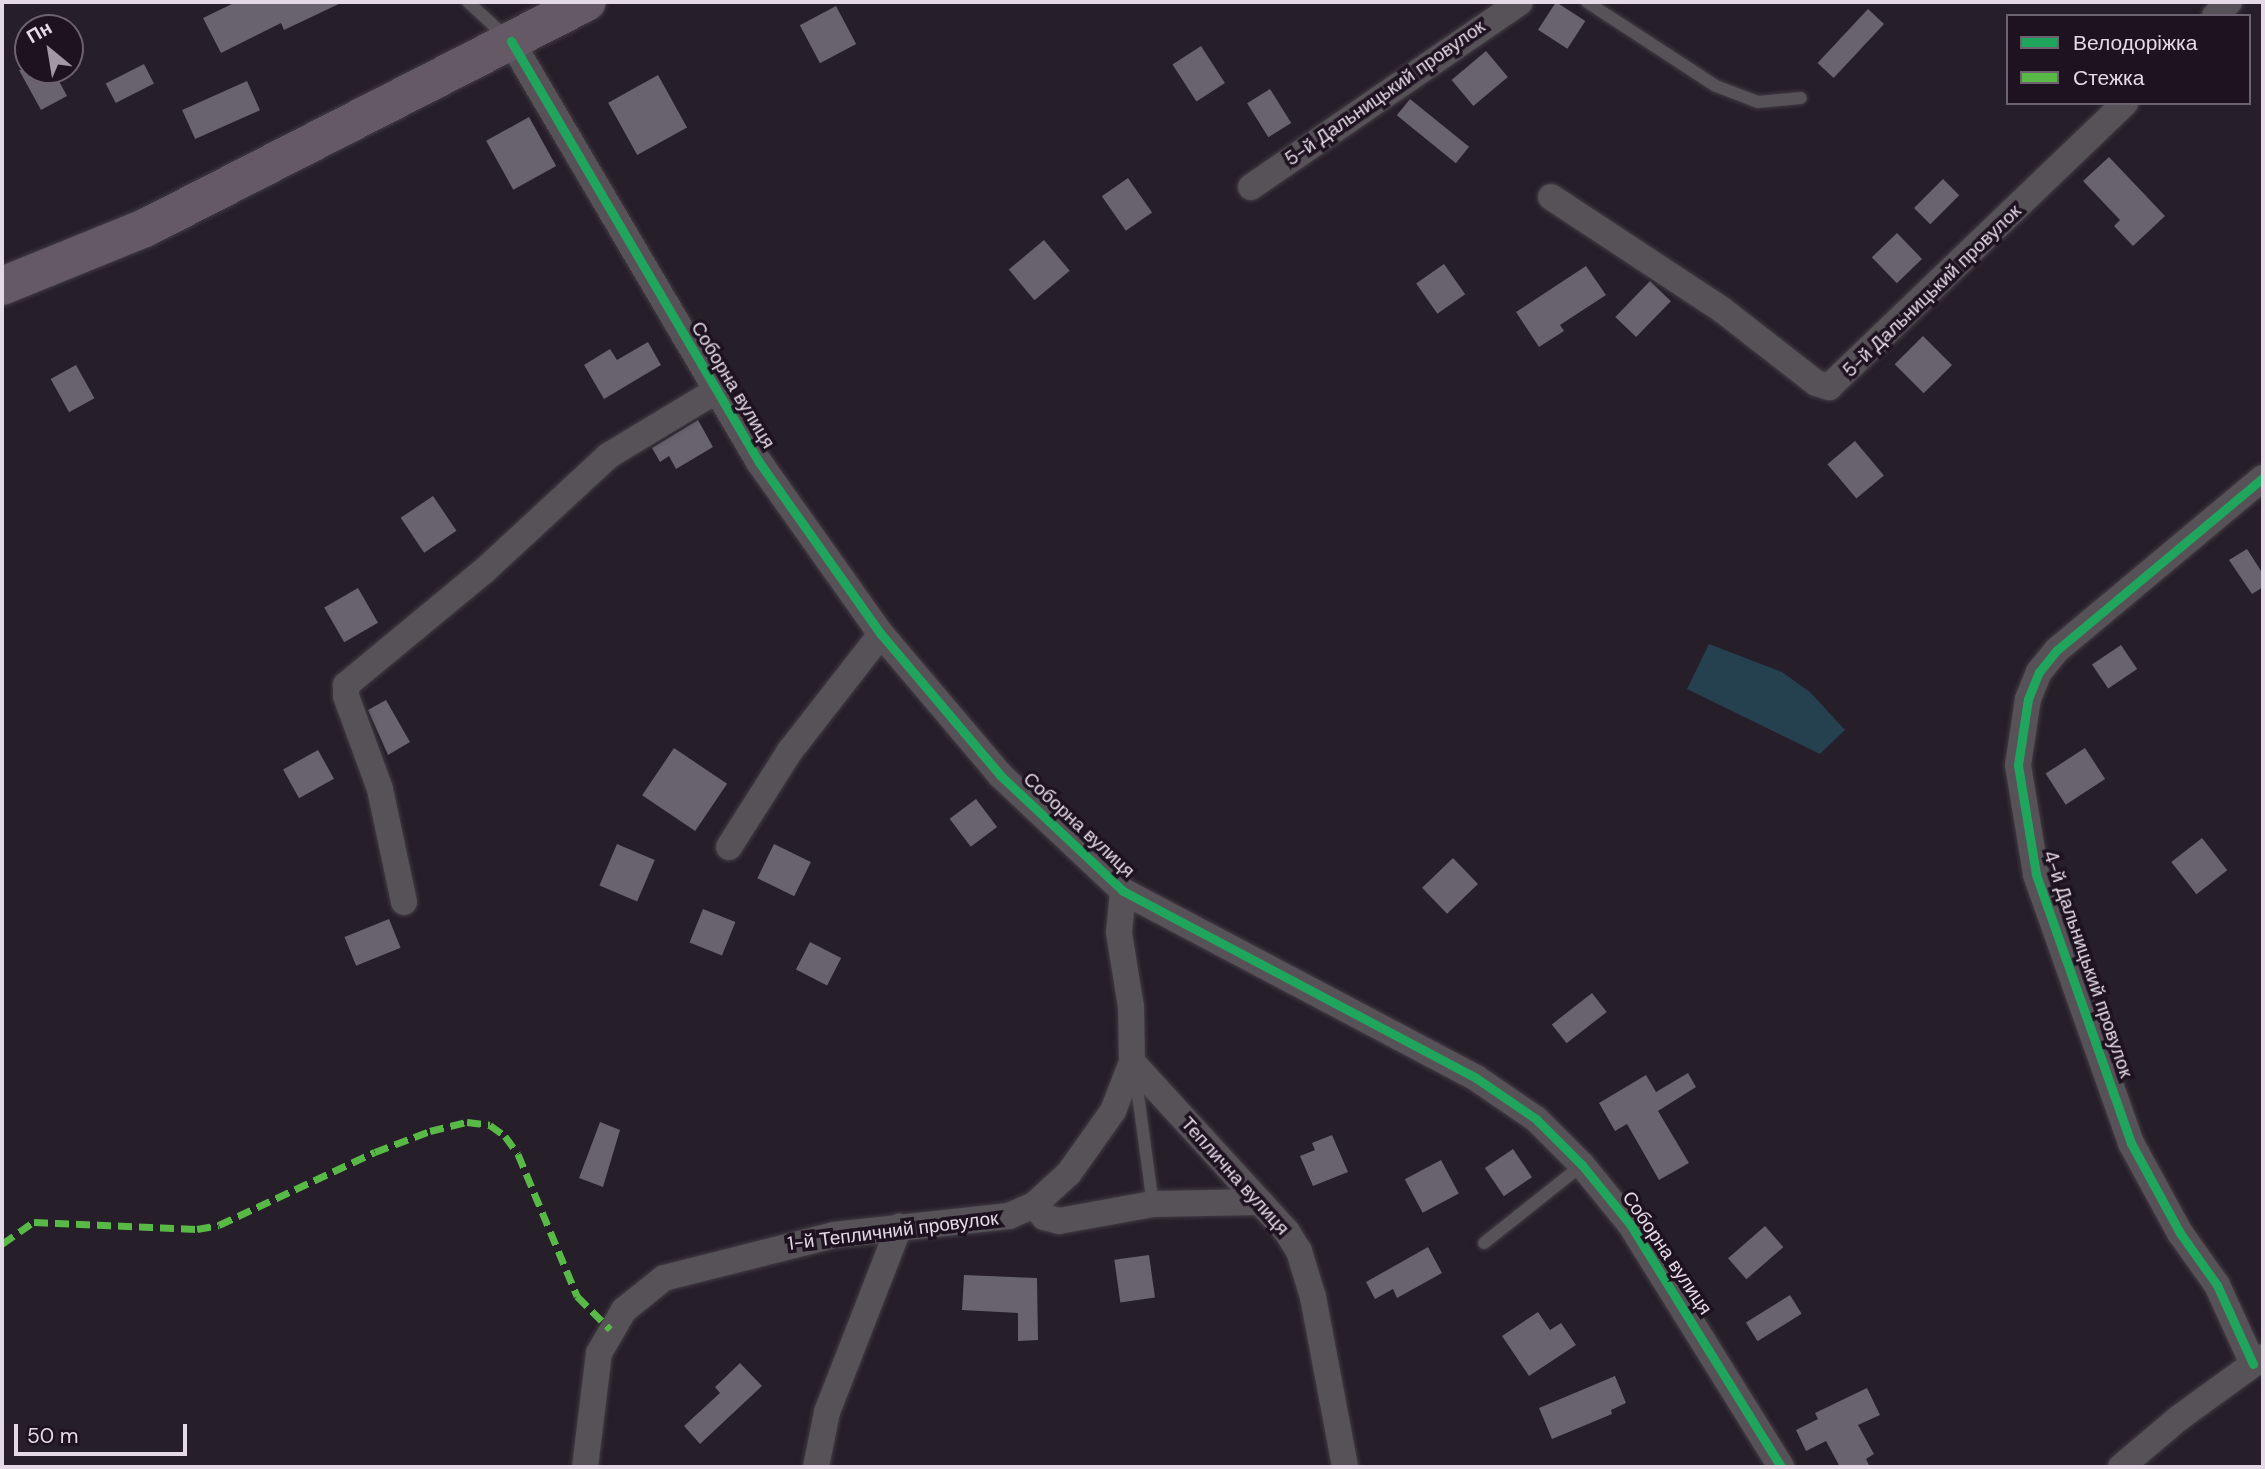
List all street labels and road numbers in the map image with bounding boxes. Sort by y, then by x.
street label: 5-й Дальницький провулок [1281,15,1489,171]
street label: 5-й Дальницький провулок [1838,200,2026,382]
street label: Соборна вулиця [686,317,780,453]
street label: Соборна вулиця [1019,768,1139,882]
street label: 4-й Дальницький провулок [2038,847,2138,1081]
street label: Теплична вулиця [1176,1112,1294,1240]
street label: Соборна вулиця [1617,1187,1717,1319]
street label: 1-й Тепличний провулок [786,1207,1000,1255]

